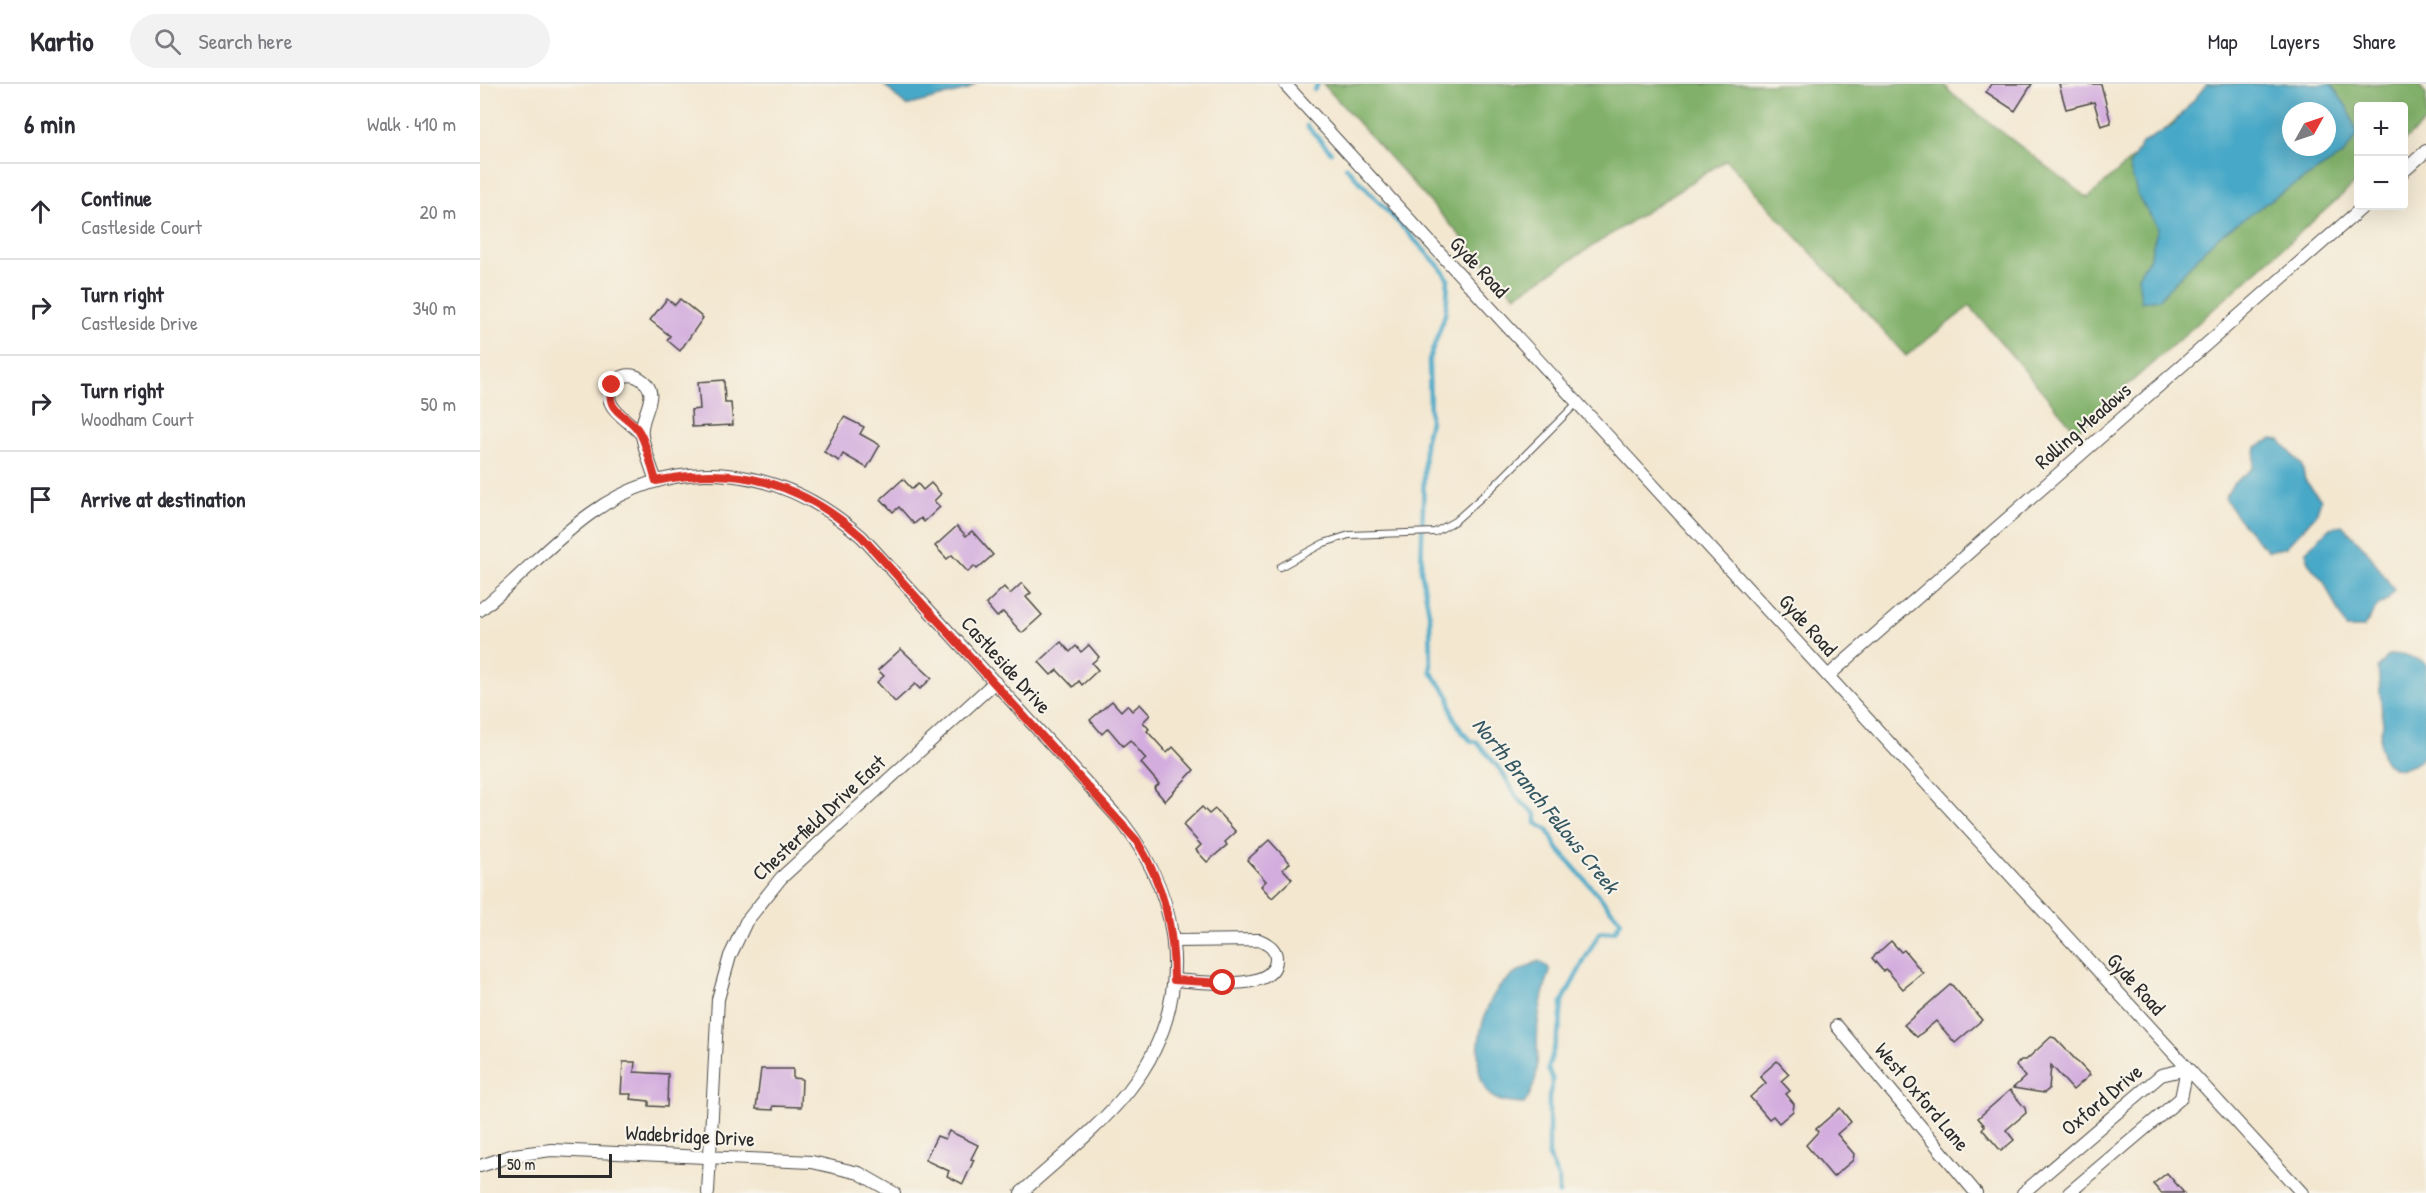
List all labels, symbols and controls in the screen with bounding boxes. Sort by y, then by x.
search box [130,14,550,68]
text: Kartio [30,22,94,60]
icon: search [151,25,184,58]
text: Search here [199,26,293,56]
text: Map [2208,27,2237,56]
text: Layers [2270,27,2320,56]
text: Share [2353,27,2396,56]
north arrow [2282,102,2336,156]
map controls [2354,102,2408,210]
button: + [2354,102,2408,156]
text: 6 min [24,106,76,141]
text: Walk · 410 m [367,110,456,137]
button: − [2354,156,2408,210]
text: Continue [81,183,152,213]
icon: ahead [24,195,57,228]
text: 20 m [419,198,456,225]
text: Castleside Court [81,213,202,240]
street label: Gyde Road [1443,229,1515,304]
text: Turn right [81,279,164,309]
icon: right [24,291,57,324]
text: 340 m [412,294,456,321]
text: Castleside Drive [81,309,198,336]
route end [598,371,624,397]
text: Turn right [81,375,164,405]
street label: Rolling Meadows [2028,376,2137,476]
icon: right [24,387,57,420]
text: 50 m [420,390,456,417]
text: Woodham Court [81,405,193,432]
icon: arrive [24,483,57,516]
text: Arrive at destination [81,484,246,514]
street label: Gyde Road [1773,587,1844,662]
street label: Castleside Drive [955,609,1058,720]
water label: North Branch Fellows Creek [1466,711,1627,901]
street label: Chesterfield Drive East [746,748,892,887]
street label: Gyde Road [2101,946,2172,1021]
route start [1209,969,1235,995]
street label: West Oxford Lane [1868,1036,1976,1157]
street label: Oxford Drive [2055,1057,2148,1142]
street label: Wadebridge Drive [625,1118,755,1153]
scale bar [498,1151,612,1178]
text: 50 m [507,1153,536,1175]

